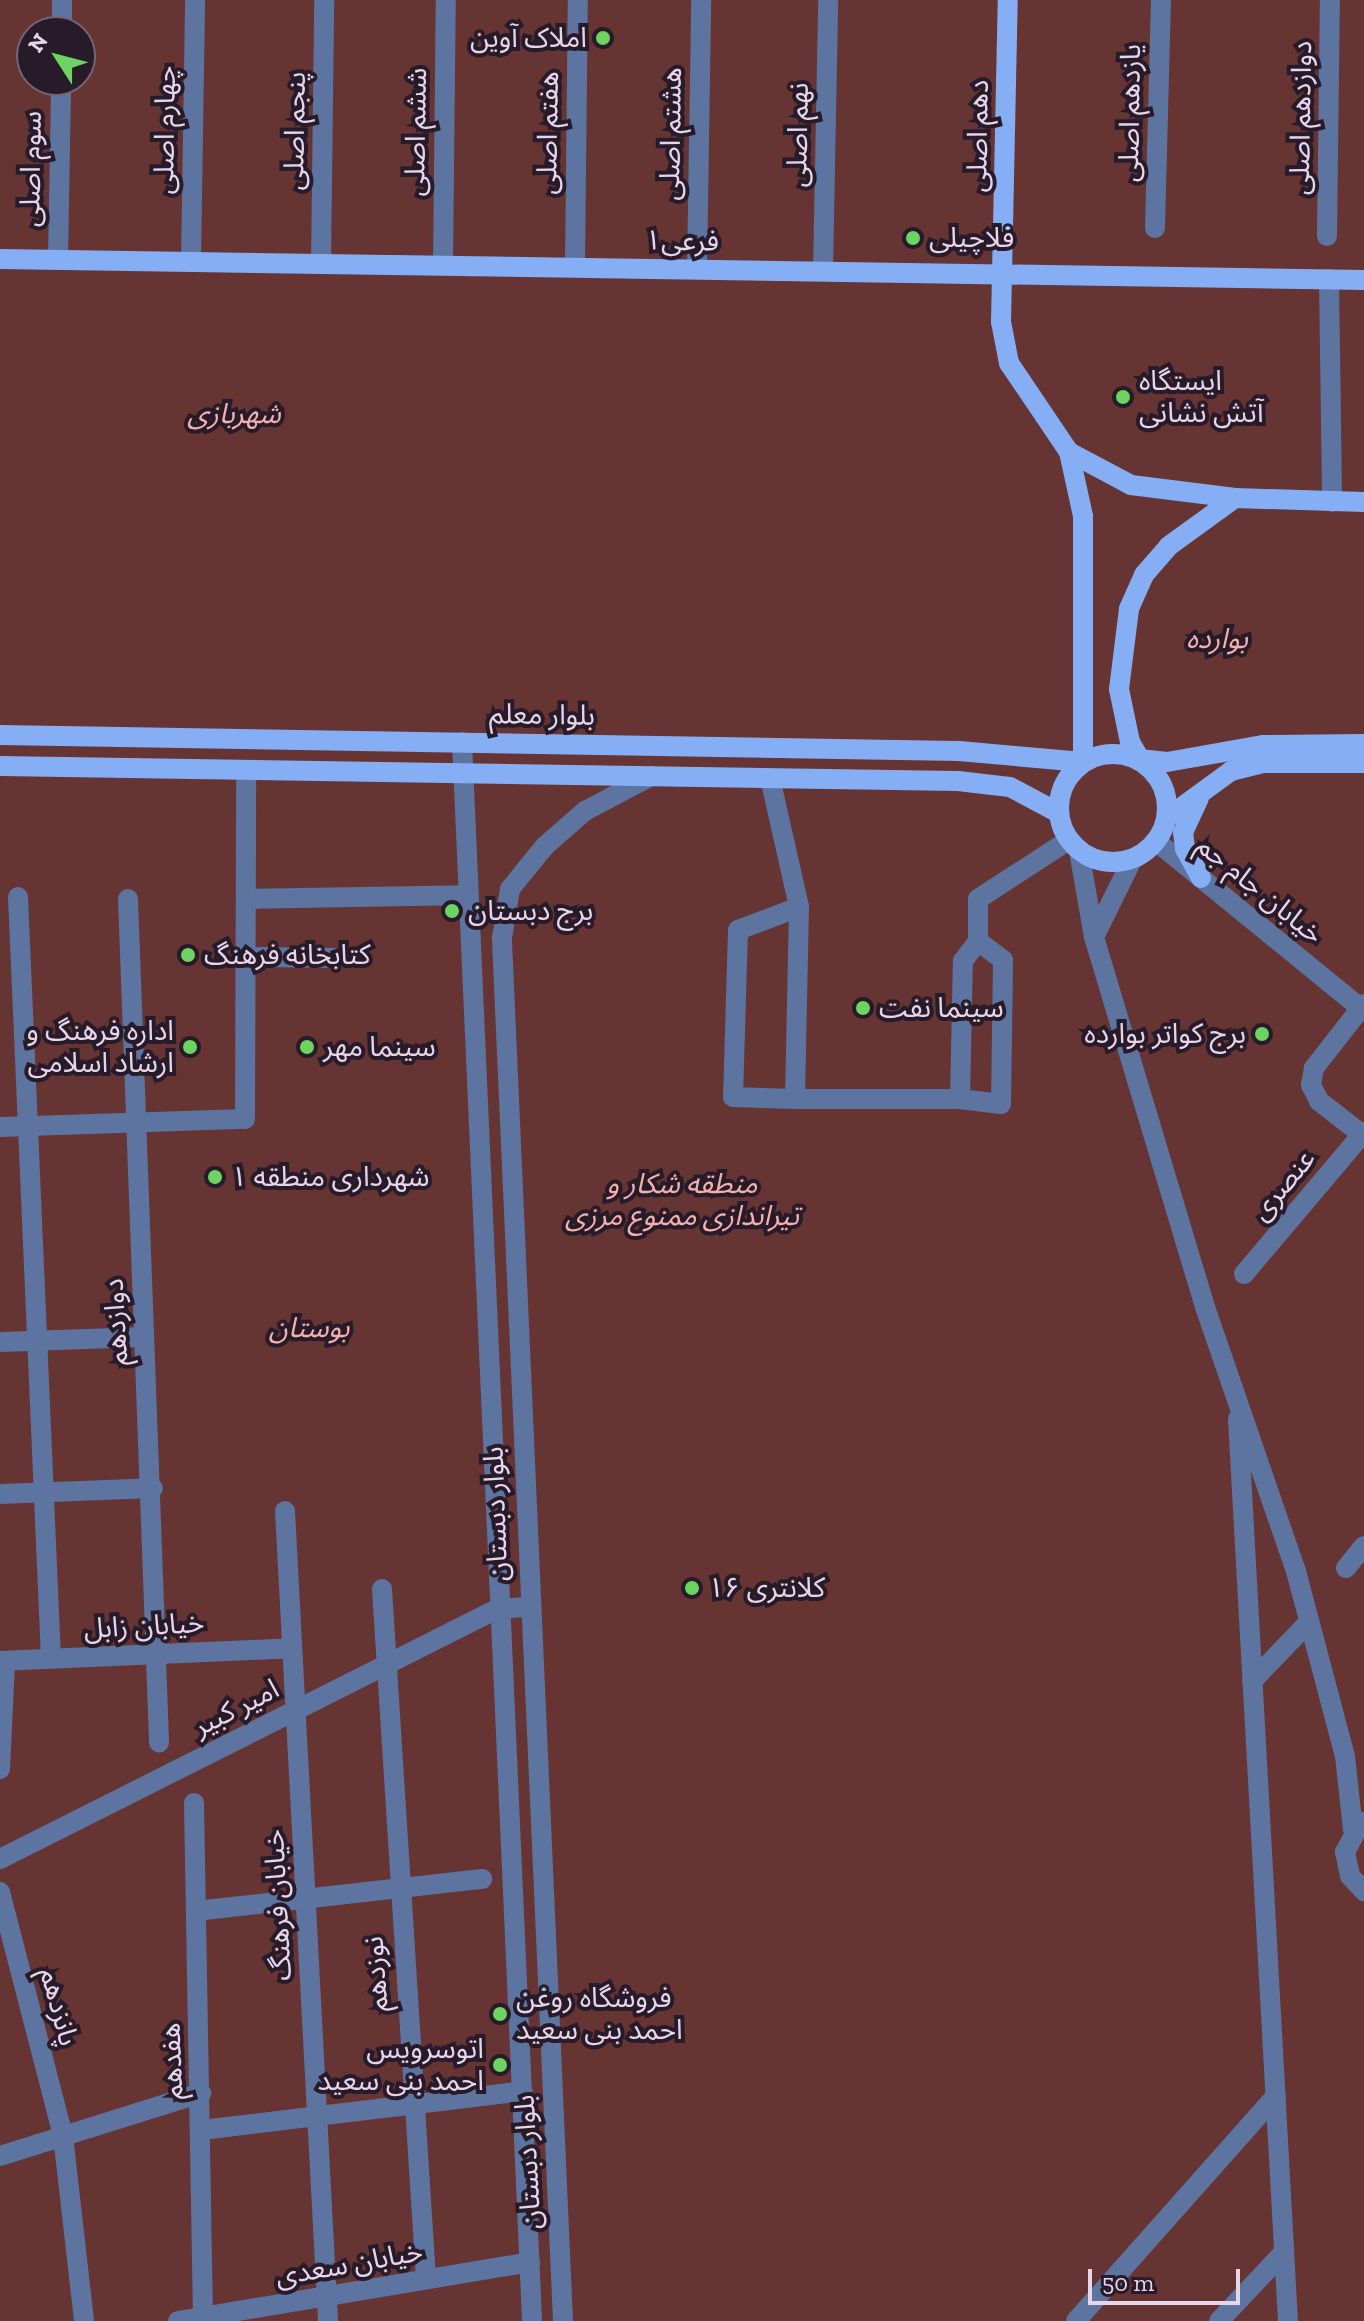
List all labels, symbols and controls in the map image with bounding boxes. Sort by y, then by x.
north arrow [16,16,96,96]
place label: املاک آوین [470,21,587,55]
text: N [22,28,54,57]
marker: املاک آوین [594,29,612,47]
street label: دوازدهم اصلی [1283,40,1319,196]
street label: یازدهم اصلی [1112,44,1148,182]
street label: چهارم اصلی [147,65,183,195]
street label: ششم اصلی [398,67,434,197]
street label: هشتم اصلی [653,67,689,201]
street label: پنجم اصلی [277,71,313,191]
street label: هفتم اصلی [530,71,566,195]
street label: دهم اصلی [960,79,996,193]
street label: نهم اصلی [780,82,816,188]
street label: سوم اصلی [13,111,49,227]
place label: فلاچیلی [929,221,1014,255]
street label: فرعی۱ [645,224,719,258]
marker: فلاچیلی [904,229,922,247]
place label: ایستگاه آتش نشانی [1139,364,1263,430]
marker: ایستگاه آتش نشانی [1114,388,1132,406]
park label: شهربازی [187,397,281,431]
park label: بوارده [1186,622,1248,656]
street label: بلوار معلم [489,697,595,733]
street label: خیابان جام جم [1190,829,1330,951]
place label: برج دبستان [468,894,593,928]
marker: برج دبستان [443,902,461,920]
place label: کتابخانه فرهنگ [204,938,371,972]
marker: کتابخانه فرهنگ [179,946,197,964]
place label: سینما نفت [879,991,1004,1025]
marker: سینما نفت [854,999,872,1017]
place label: اداره فرهنگ و ارشاد اسلامی [26,1014,174,1080]
place label: برج کواتر بوارده [1084,1017,1246,1051]
marker: برج کواتر بوارده [1253,1025,1271,1043]
place label: سینما مهر [323,1030,436,1064]
marker: اداره فرهنگ و ارشاد اسلامی [181,1038,199,1056]
marker: سینما مهر [298,1038,316,1056]
street label: عنصری [1244,1143,1322,1227]
place label: شهرداری منطقه ۱ [231,1160,429,1194]
park label: منطقه شکار و تیراندازی ممنوع مرزی [565,1167,799,1233]
marker: شهرداری منطقه ۱ [206,1168,224,1186]
street label: دوازدهم [97,1278,135,1366]
park label: بوستان [269,1311,349,1345]
street label: بلوار دبستان [477,1446,515,1582]
place label: کلانتری ۱۶ [708,1571,825,1605]
marker: کلانتری ۱۶ [683,1579,701,1597]
street label: خیابان زابل [83,1606,205,1646]
street label: امیر کبیر [187,1672,285,1744]
street label: خیابان فرهنگ [257,1828,299,1982]
street label: نوزدهم [357,1935,395,2013]
street label: پانزدهم [32,1964,86,2050]
place label: فروشگاه روغن احمد بنی سعید [516,1981,683,2047]
marker: فروشگاه روغن احمد بنی سعید [491,2005,509,2023]
street label: هفدهم [154,2022,190,2100]
place label: اتوسرویس احمد بنی سعید [317,2032,484,2098]
marker: اتوسرویس احمد بنی سعید [491,2056,509,2074]
street label: بلوار دبستان [508,2094,548,2230]
street label: خیابان سعدی [273,2235,425,2293]
scale bar [1092,2253,1244,2303]
text: 50 m [1102,2268,1154,2297]

